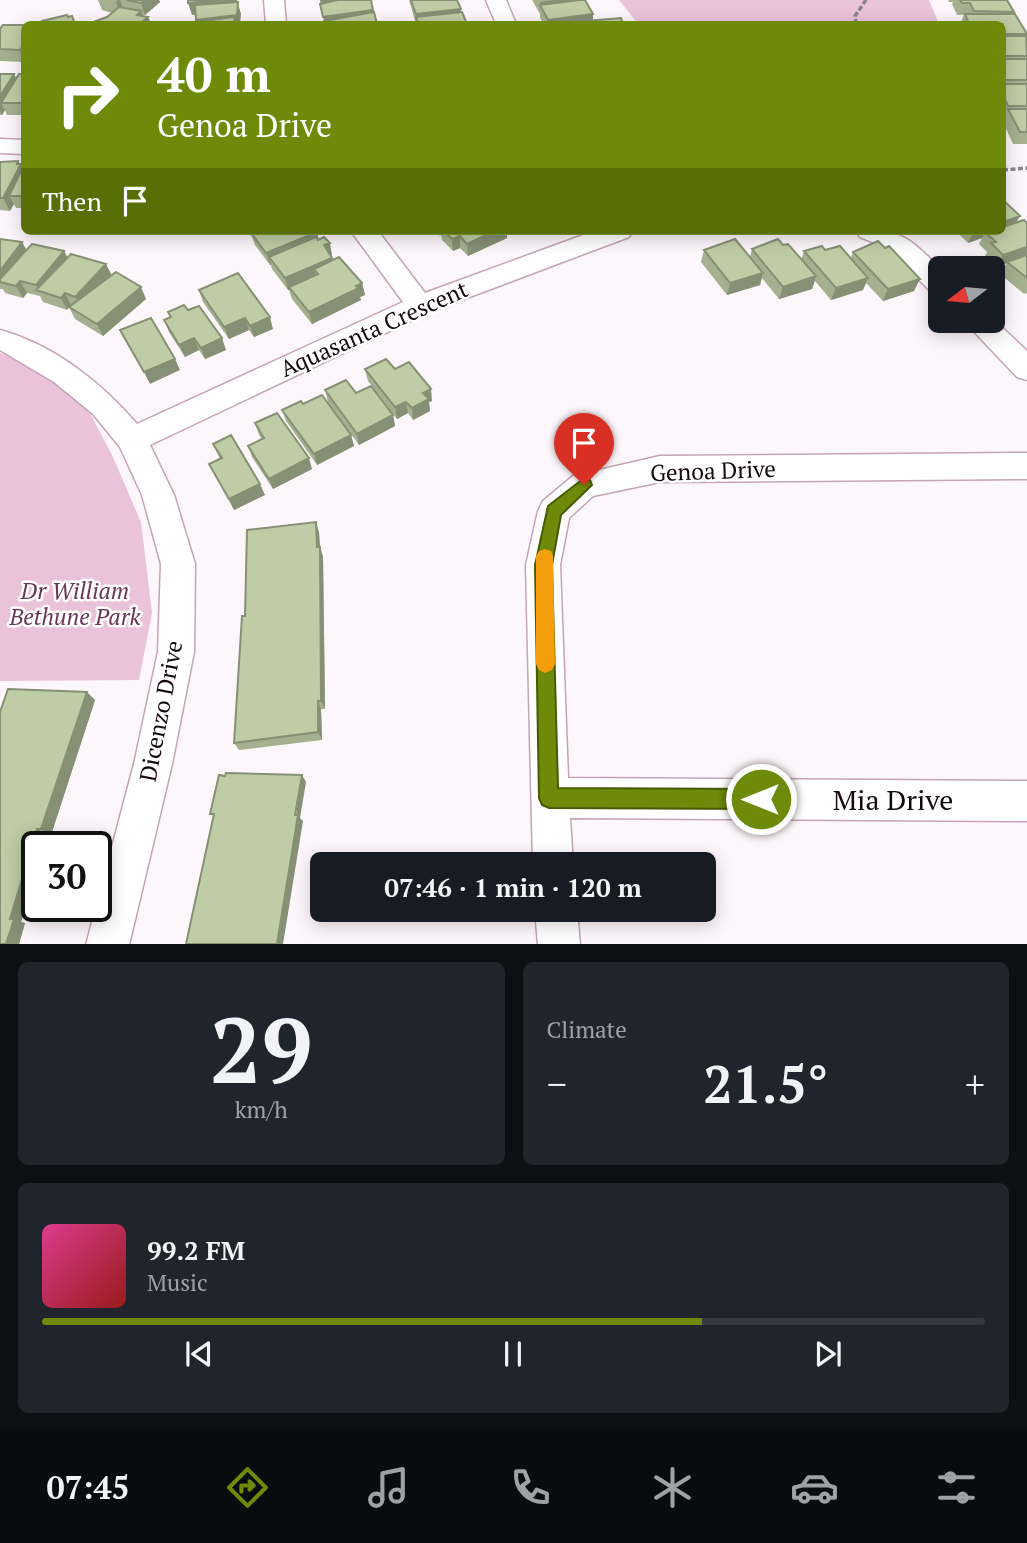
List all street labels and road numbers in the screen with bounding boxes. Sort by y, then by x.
street label: Aquasanta Crescent [275,273,473,384]
street label: Genoa Drive [650,453,776,488]
street label: Dicenzo Drive [132,638,189,784]
street label: Mia Drive [833,781,953,818]

